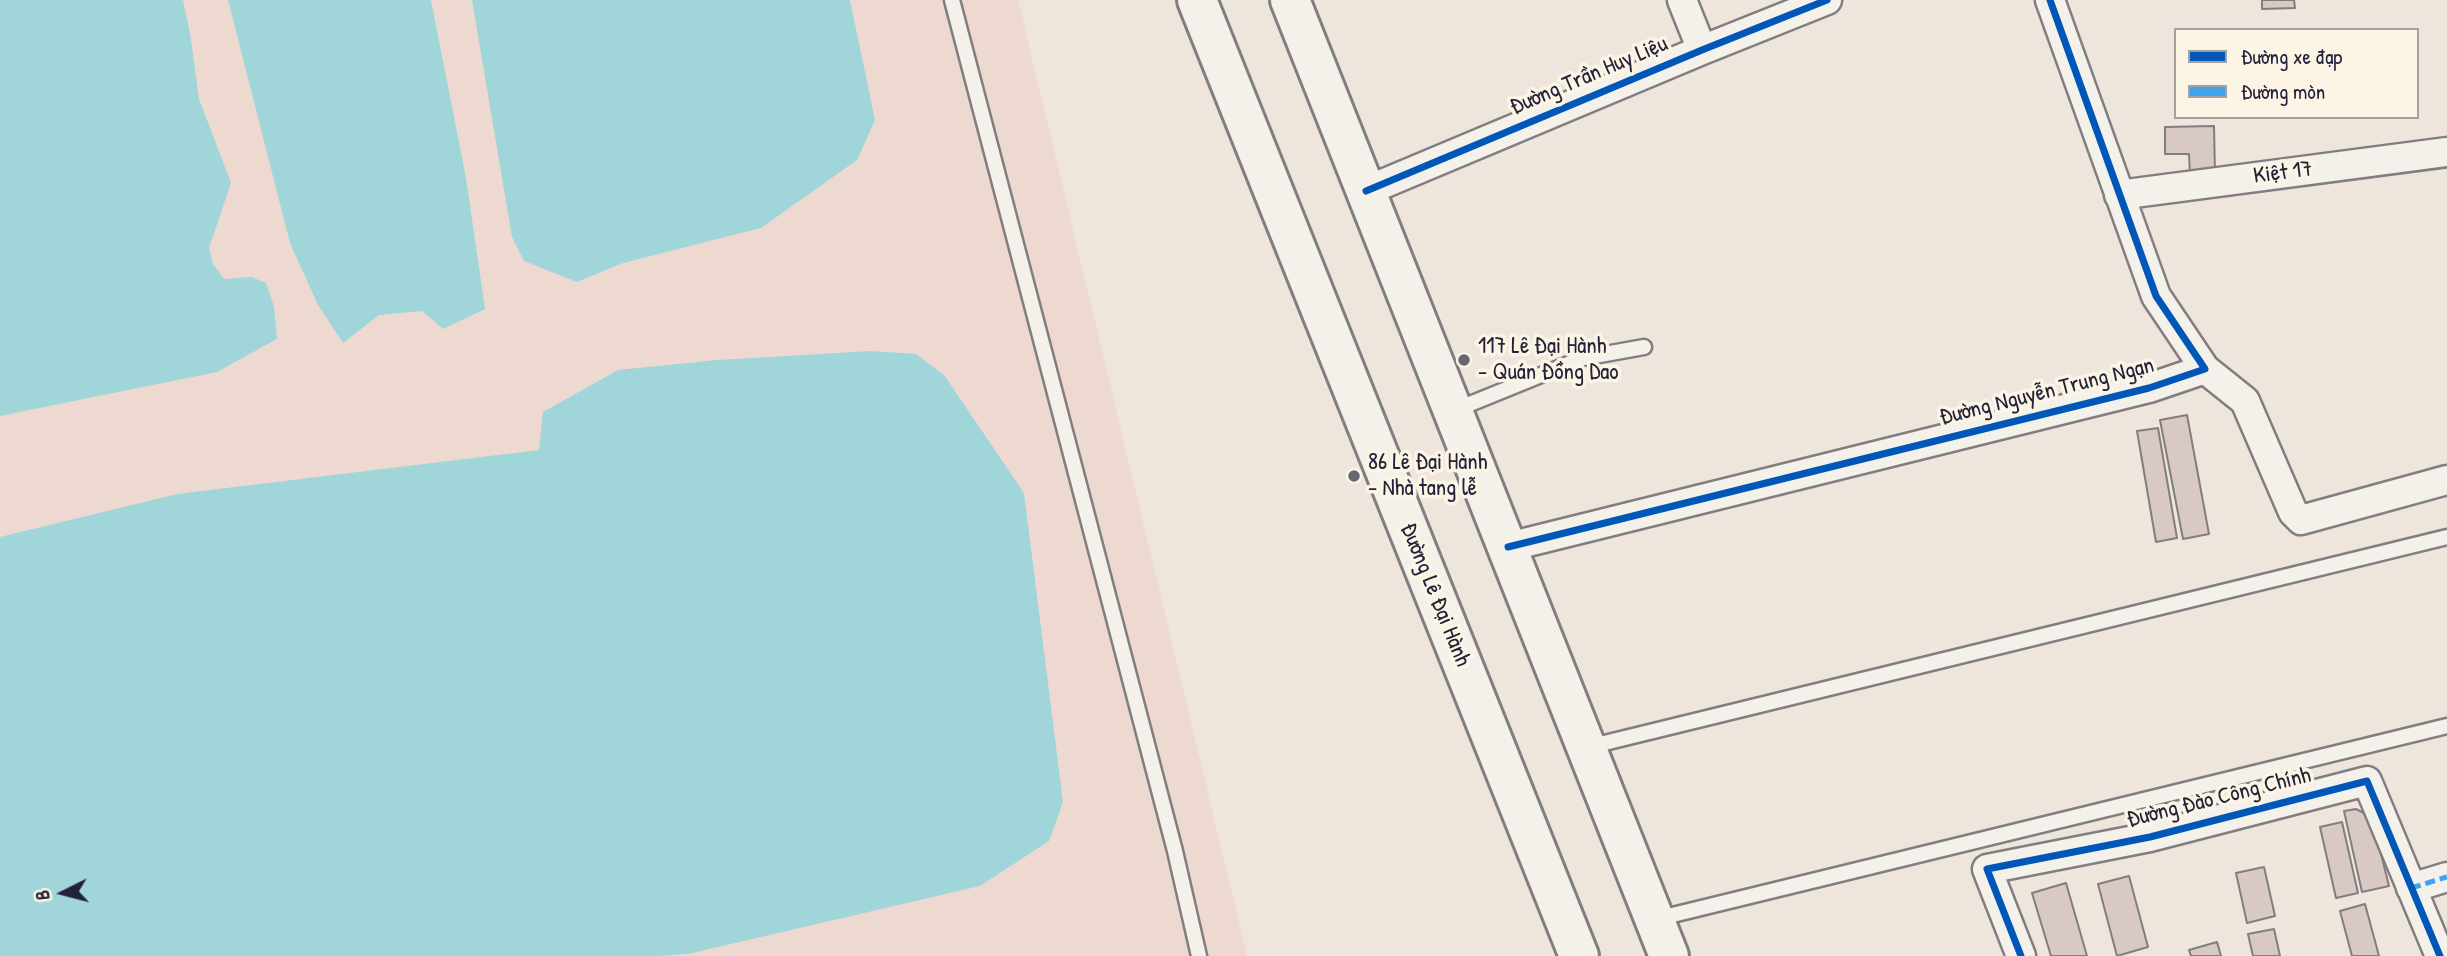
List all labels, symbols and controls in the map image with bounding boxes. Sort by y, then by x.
legend [2174,28,2419,119]
street label: Đường Trần Huy Liệu [1506,30,1672,122]
text: Đường xe đạp [2241,42,2342,71]
text: Đường mòn [2241,77,2325,106]
street label: Kiệt 17 [2252,156,2314,190]
place label: 117 Lê Đại Hành - Quán Đồng Dao [1478,333,1619,387]
marker: 117 Lê Đại Hành - Quán Đồng Dao [1456,352,1472,368]
street label: Đường Nguyễn Trung Ngạn [1937,352,2157,432]
place label: 86 Lê Đại Hành - Nhà tang lễ [1368,449,1487,503]
marker: 86 Lê Đại Hành - Nhà tang lễ [1346,468,1362,484]
street label: Đường Lê Đại Hành [1394,519,1476,671]
street label: Đường Đào Công Chính [2124,762,2314,834]
north arrow [28,858,98,928]
text: B [29,889,56,901]

